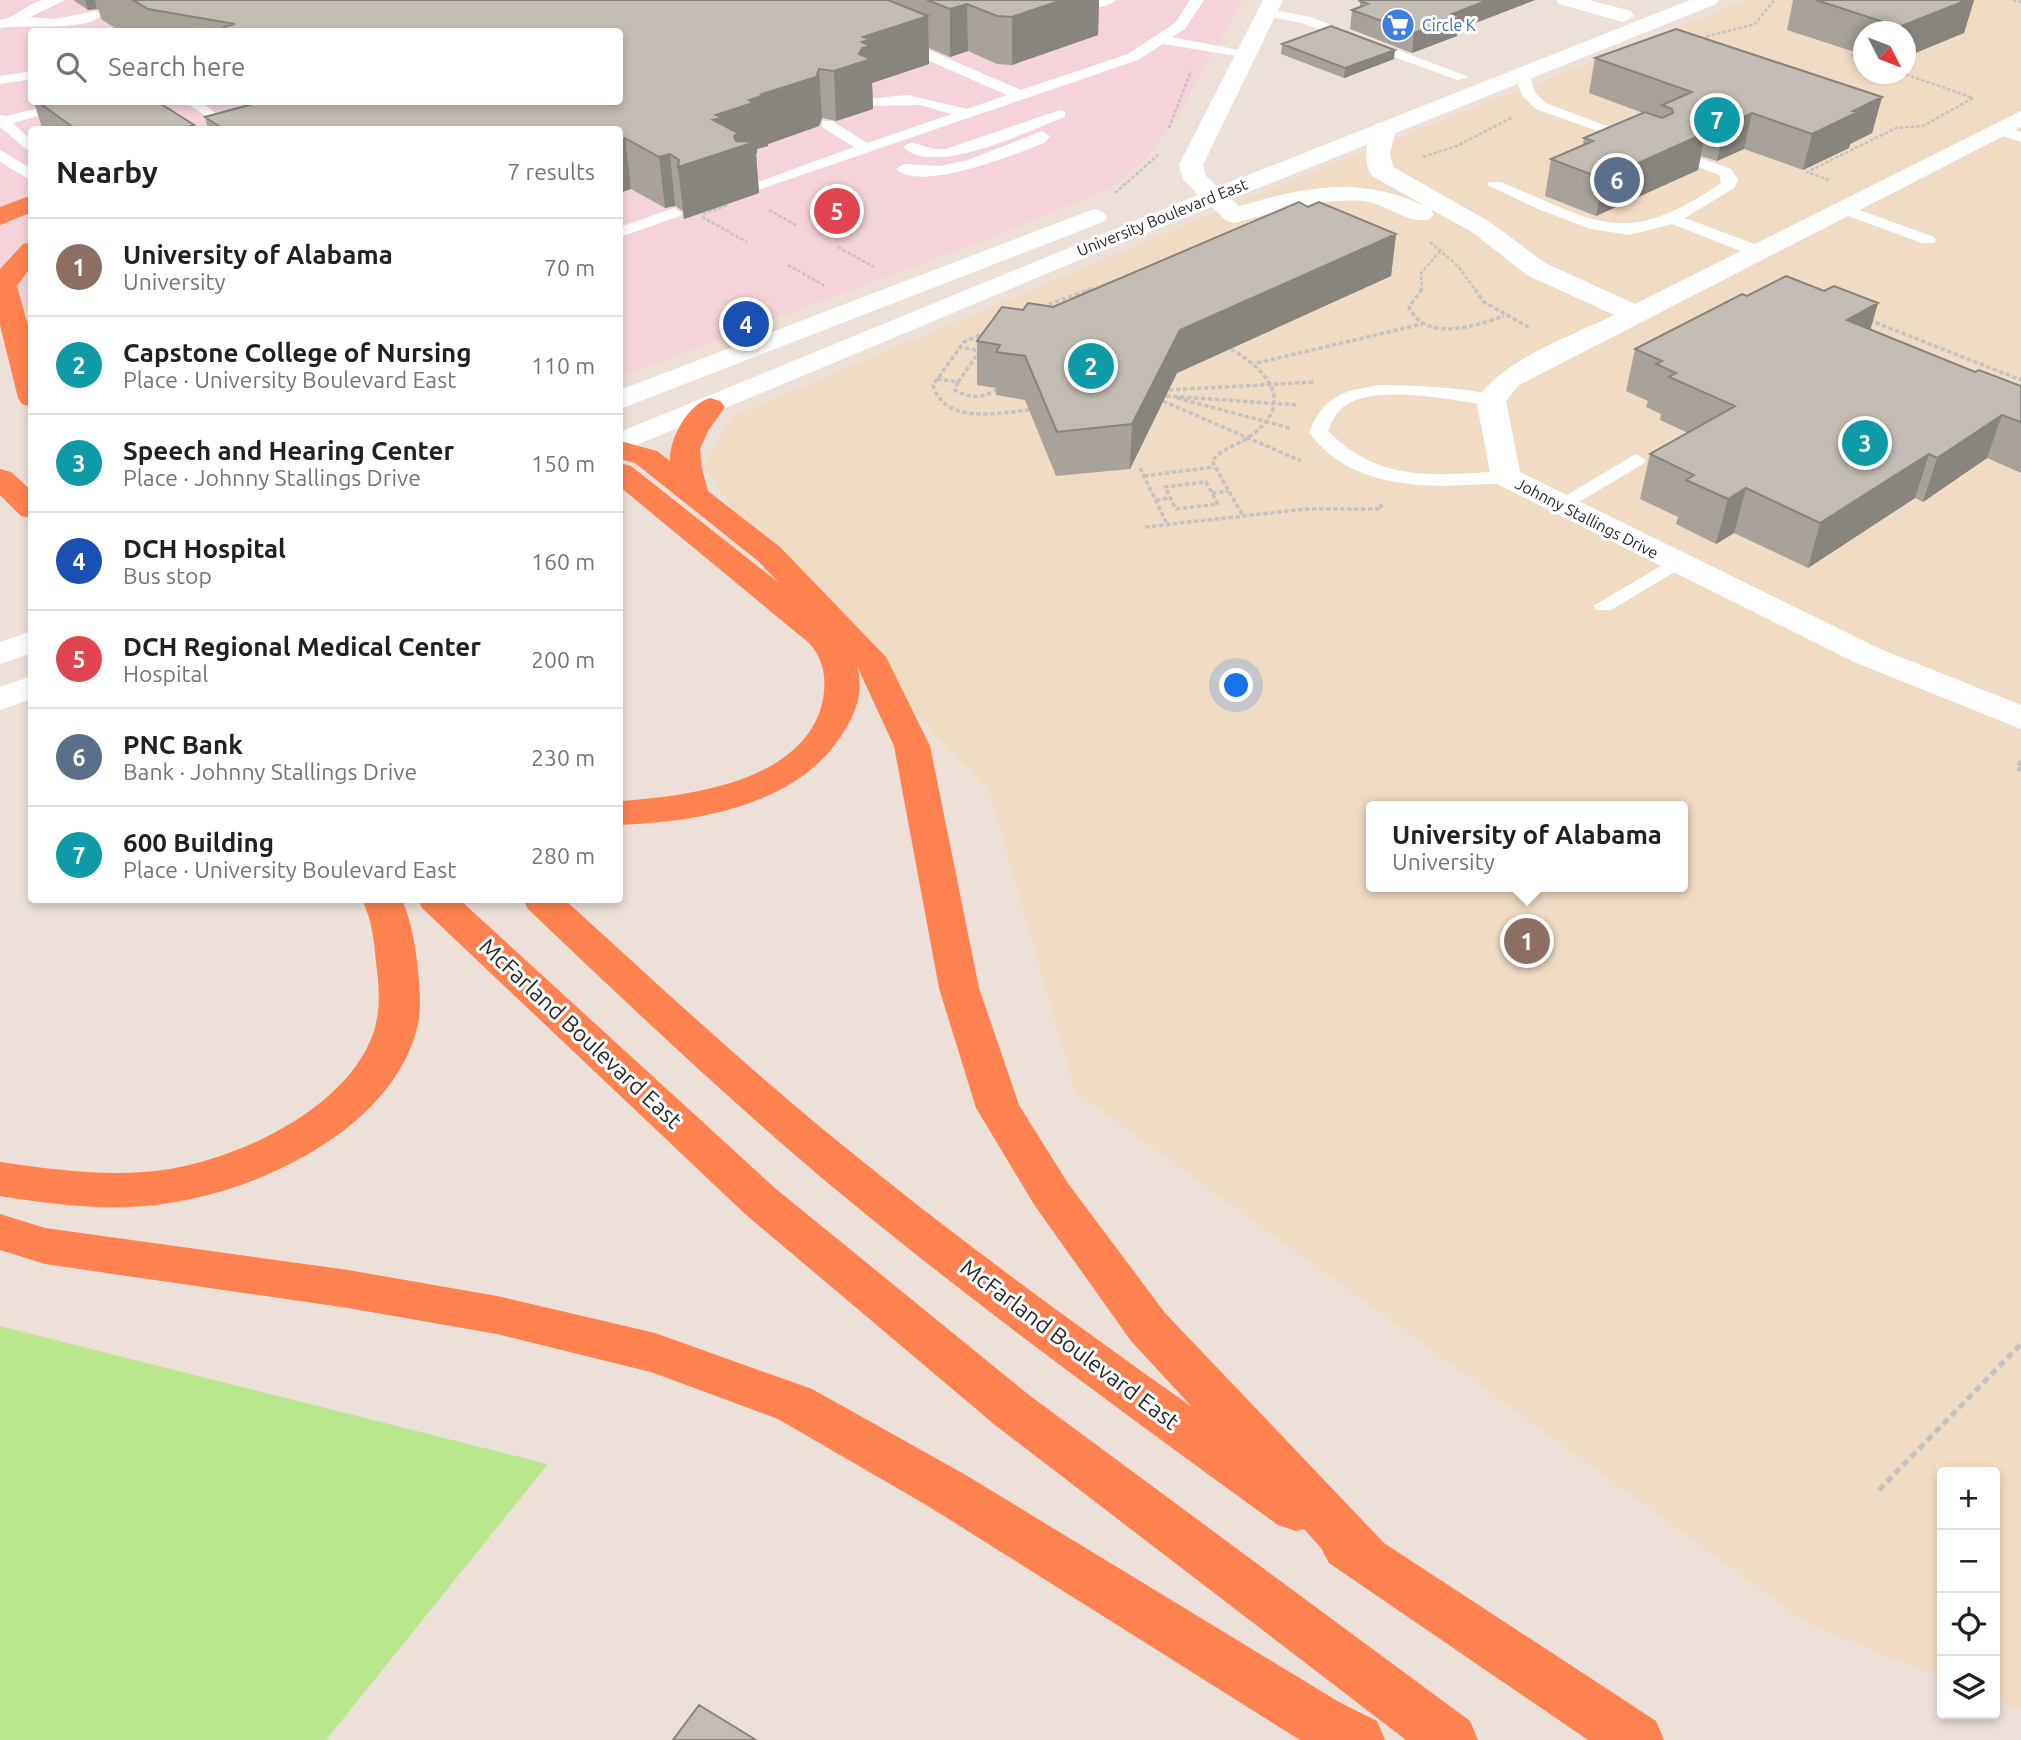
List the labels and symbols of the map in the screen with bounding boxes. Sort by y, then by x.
supermarket icon: Circle K [1379,6,1417,44]
place label: Circle K [1422,16,1476,34]
north arrow [1853,21,1916,84]
pin: 7 [1694,94,1740,146]
pin: 6 [1594,154,1640,206]
street label: University Boulevard East [1074,174,1251,259]
pin: 5 [814,185,860,237]
pin: 4 [723,298,769,350]
pin: 2 [1068,340,1114,392]
pin: 3 [1842,417,1888,469]
street label: Johnny Stallings Drive [1513,474,1661,562]
your location [1219,668,1253,702]
pin: 1 [1504,915,1550,967]
street label: McFarland Boulevard East [475,933,687,1133]
street label: McFarland Boulevard East [956,1254,1184,1434]

